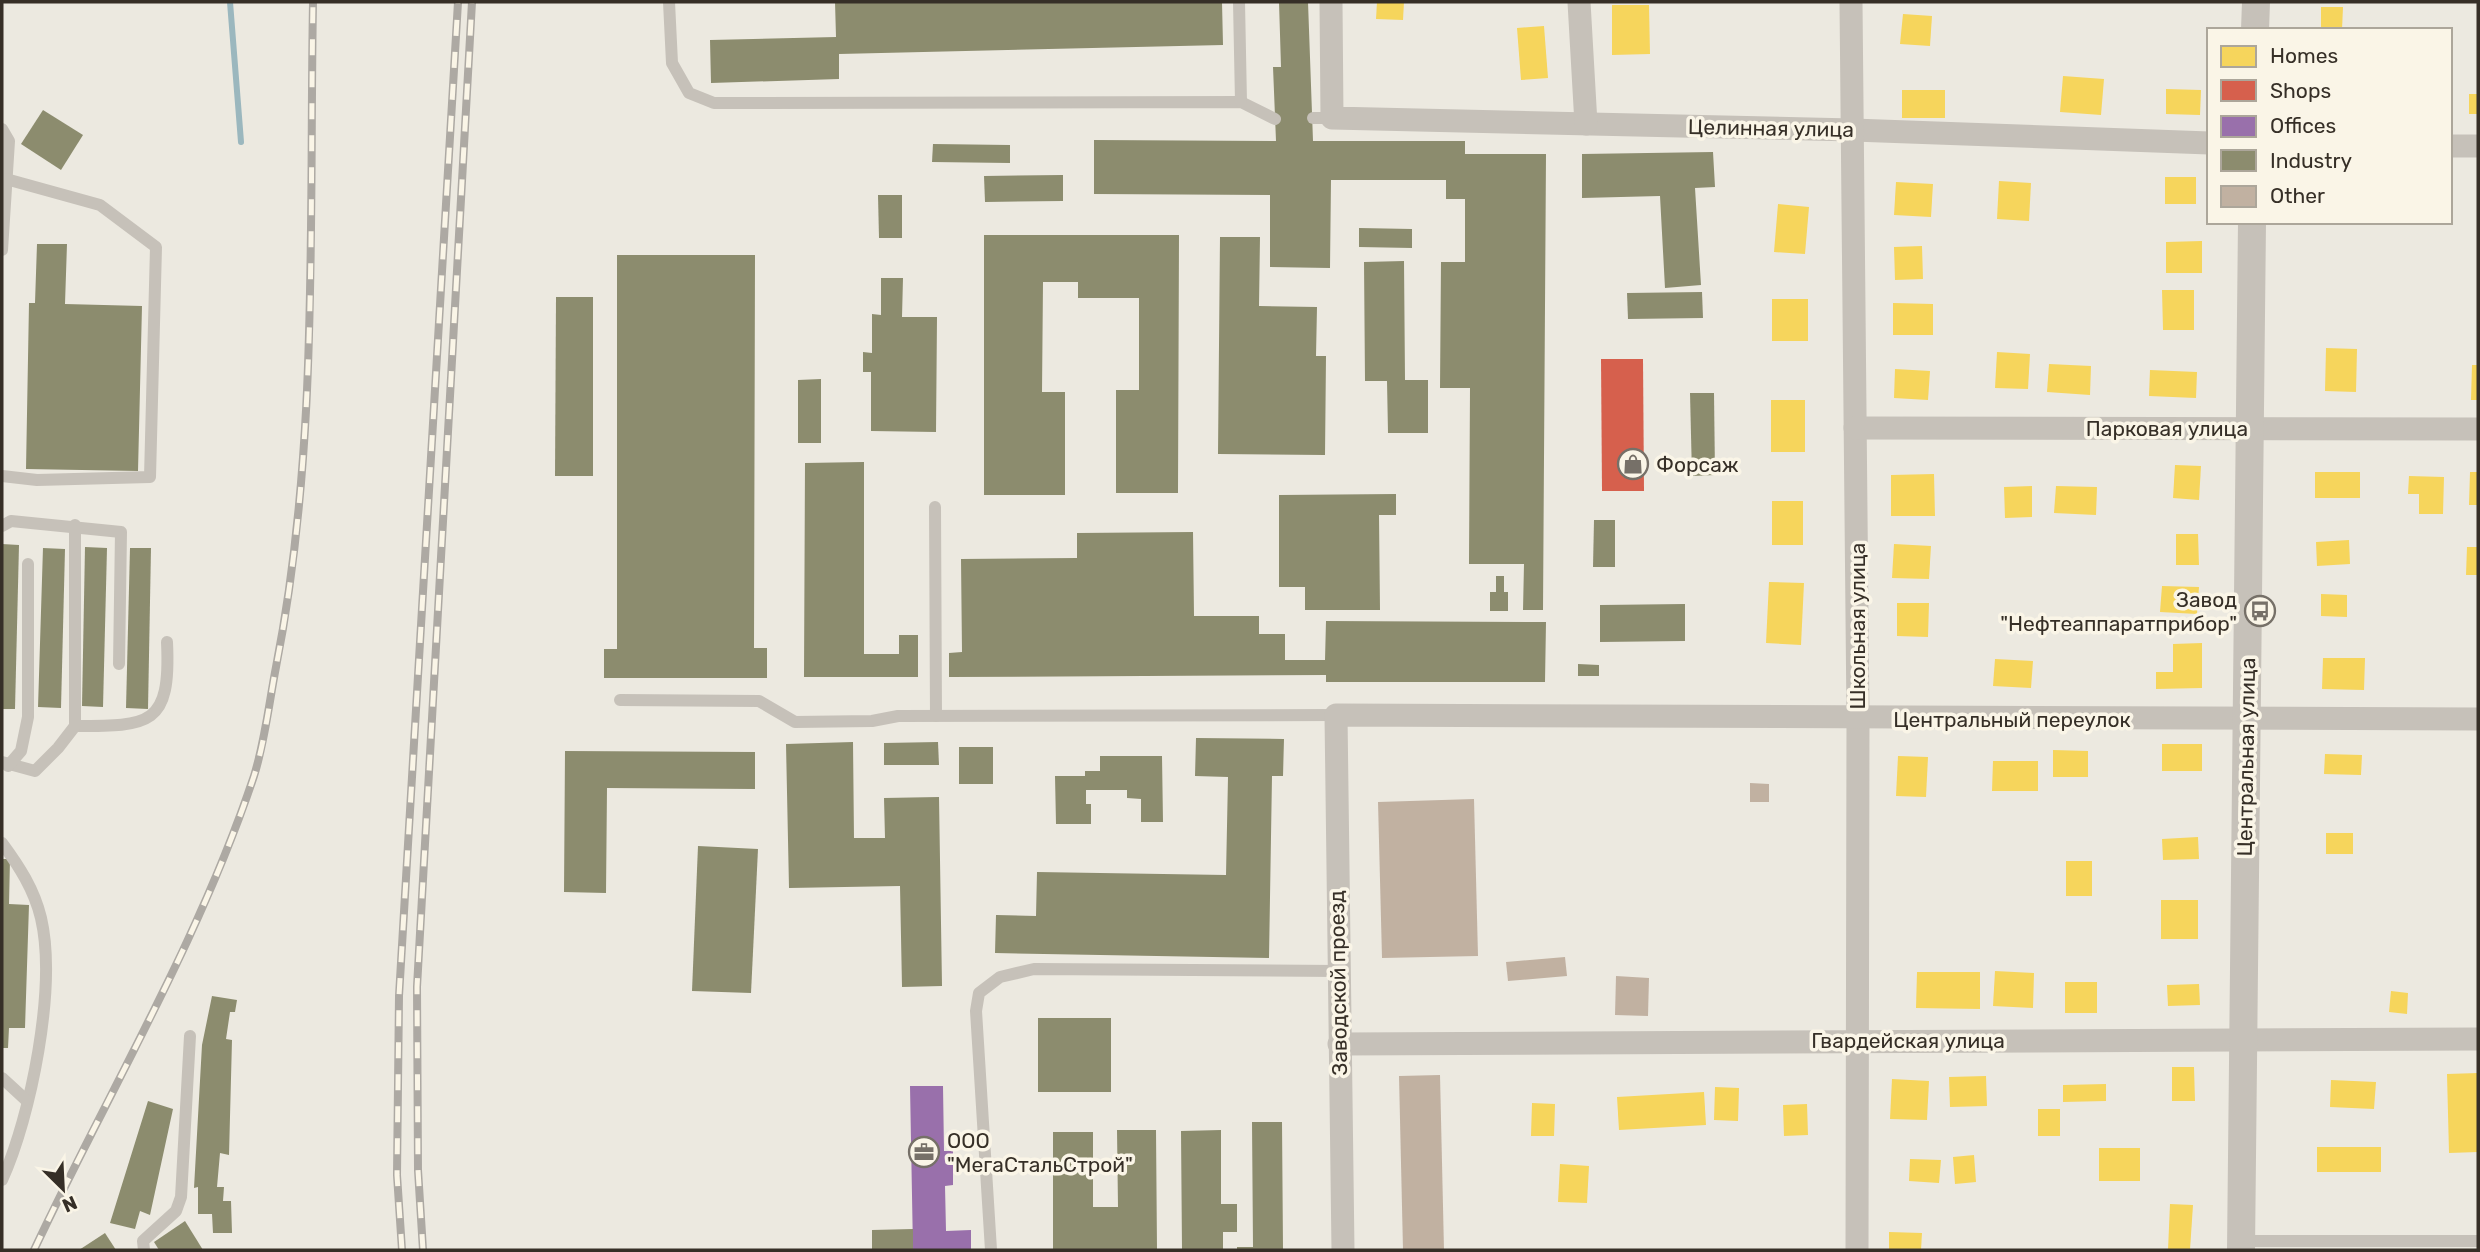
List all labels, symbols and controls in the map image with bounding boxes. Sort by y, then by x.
legend [2207,28,2452,224]
text: Homes [2270,43,2338,68]
text: Shops [2270,78,2331,103]
text: Offices [2270,113,2336,138]
street label: Целинная улица [1688,114,1854,142]
text: Industry [2270,148,2352,173]
text: Other [2270,183,2325,208]
street label: Парковая улица [2086,416,2248,441]
shop icon: Форсаж [1616,447,1650,481]
place label: Форсаж [1656,452,1739,477]
street label: Школьная улица [1845,543,1870,709]
place label: Завод "Нефтеаппаратприбор" [2000,587,2237,636]
bus stop icon: Завод "Нефтеаппаратприбор" [2243,594,2277,628]
street label: Центральная улица [2232,657,2260,857]
street label: Центральный переулок [1893,707,2131,732]
street label: Заводской проезд [1324,890,1352,1076]
street label: Гвардейская улица [1811,1028,2005,1053]
place label: ООО "МегаСтальСтрой" [947,1128,1133,1177]
office icon: ООО "МегаСтальСтрой" [907,1135,941,1169]
north arrow [28,1154,98,1224]
text: N [59,1191,81,1217]

